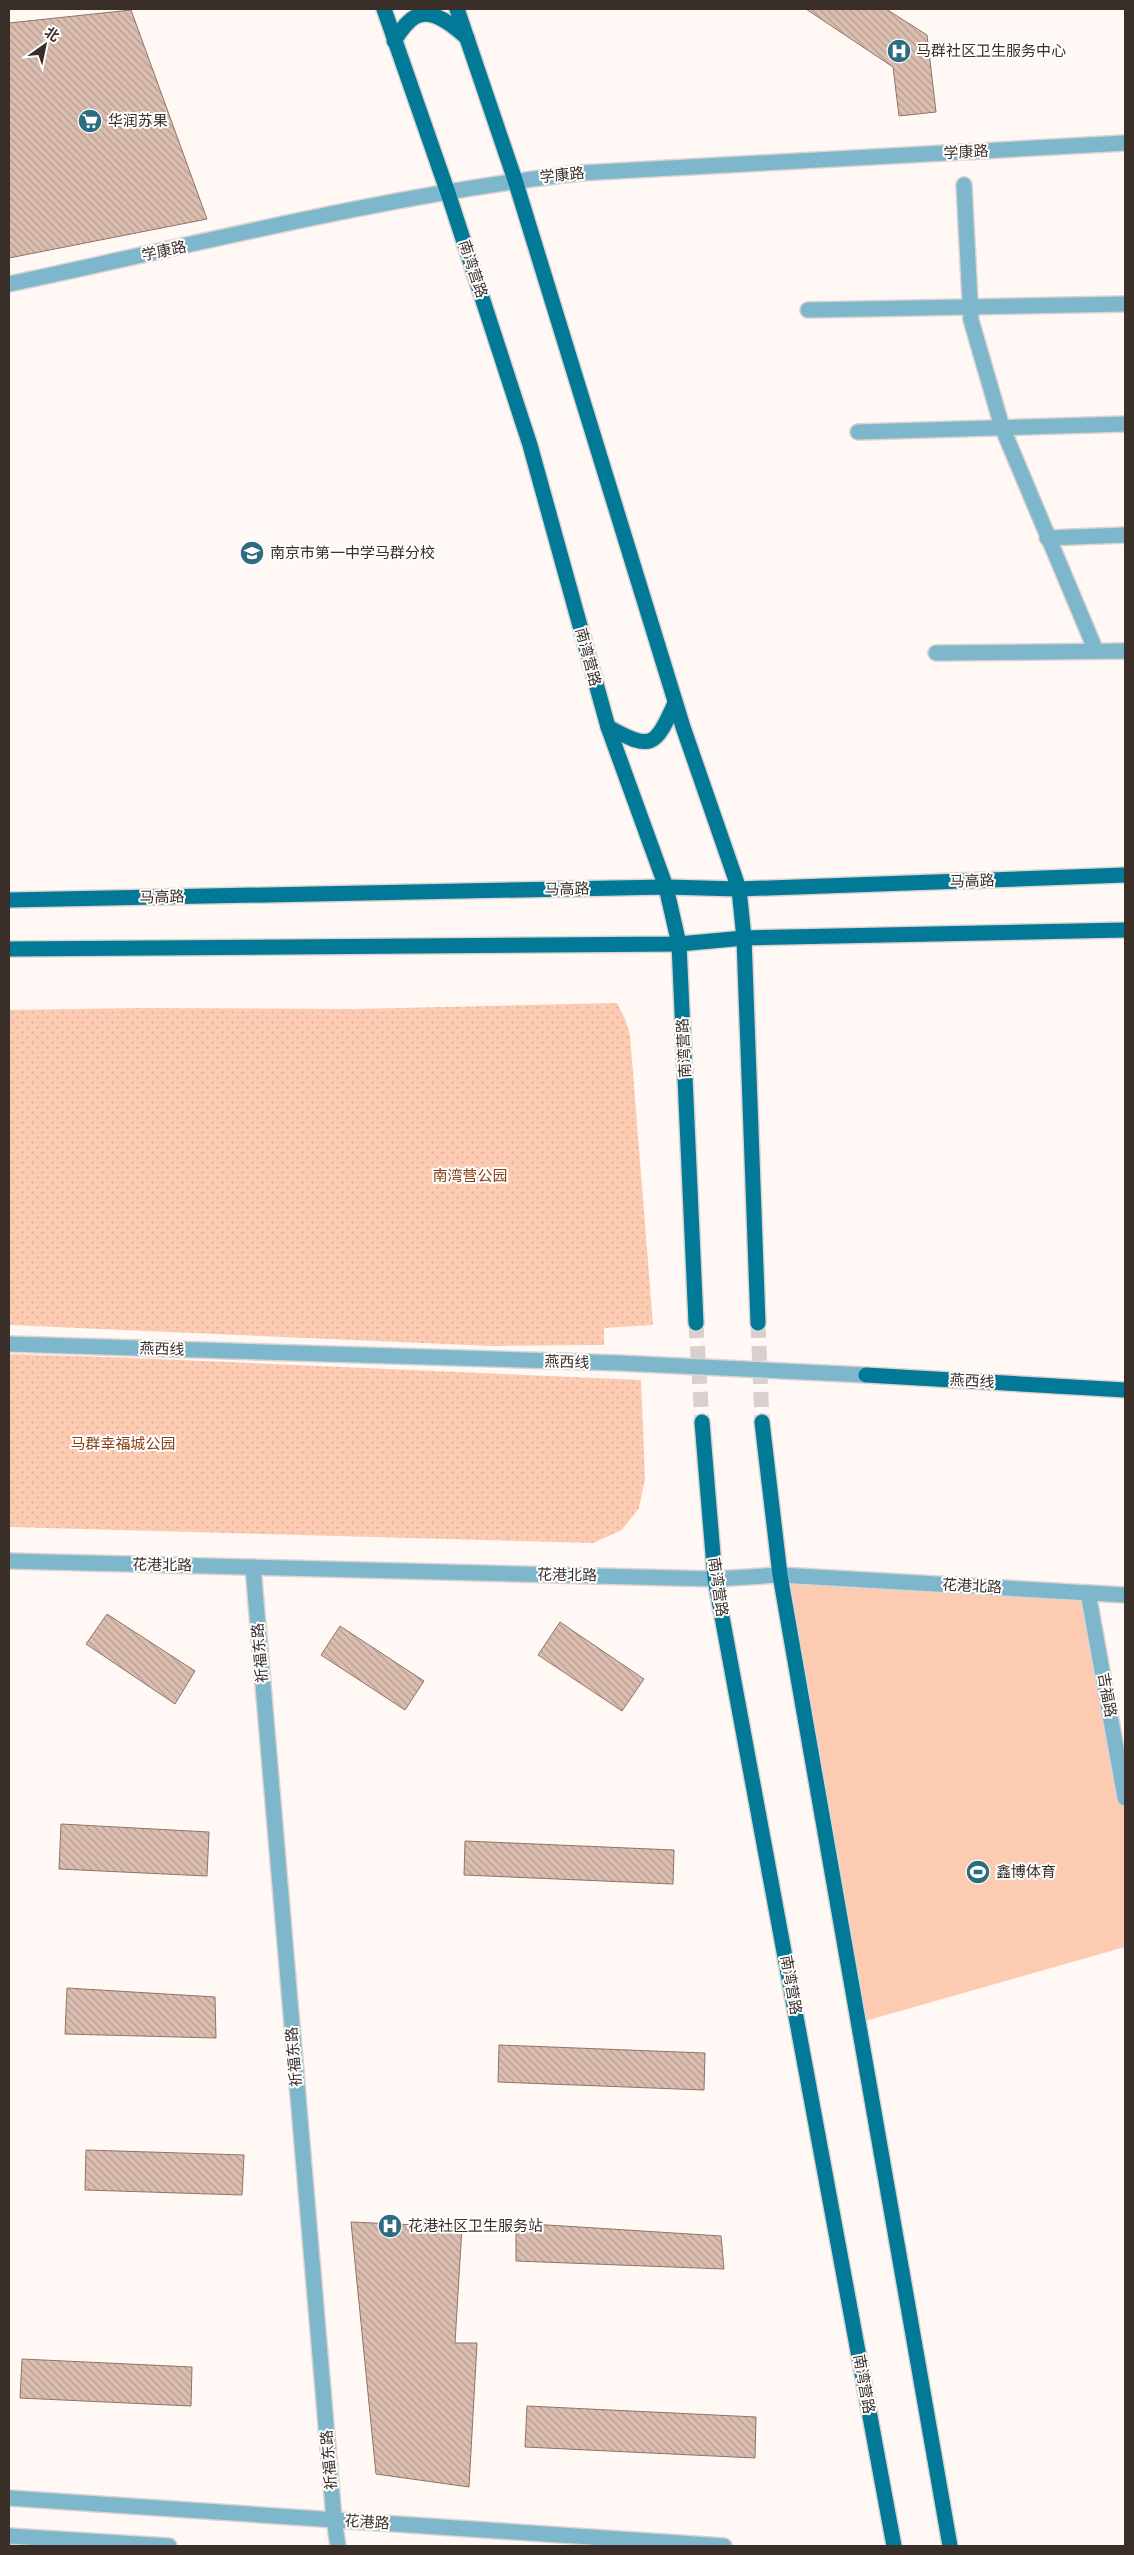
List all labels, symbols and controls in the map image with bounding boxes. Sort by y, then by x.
north arrow [20,20,70,70]
text: 北 [41,24,62,45]
hospital icon: 马群社区卫生服务中心 [886,38,912,64]
place label: 马群社区卫生服务中心 [916,42,1066,60]
supermarket icon: 华润苏果 [77,108,103,134]
place label: 华润苏果 [108,112,168,130]
street label: 学康路 [943,142,989,162]
street label: 学康路 [539,164,585,186]
street label: 学康路 [140,238,188,264]
street label: 南湾营路 [455,238,491,300]
school or university icon: 南京市第一中学马群分校 [239,540,265,566]
place label: 南京市第一中学马群分校 [270,544,435,562]
street label: 南湾营路 [572,626,604,688]
street label: 马高路 [949,871,995,891]
street label: 马高路 [544,880,590,898]
street label: 马高路 [139,888,185,906]
street label: 南湾营路 [673,1018,695,1078]
park label: 南湾营公园 [432,1167,508,1185]
street label: 燕西线 [139,1339,185,1359]
street label: 燕西线 [544,1352,590,1372]
street label: 燕西线 [949,1371,995,1391]
park label: 马群幸福城公园 [70,1435,176,1453]
street label: 花港北路 [132,1555,192,1575]
street label: 南湾营路 [705,1556,731,1618]
street label: 花港北路 [537,1565,597,1585]
street label: 花港北路 [942,1575,1002,1597]
street label: 祈福东路 [248,1622,272,1684]
street label: 吉福路 [1094,1671,1120,1719]
sports icon: 鑫博体育 [965,1859,991,1885]
place label: 鑫博体育 [996,1863,1056,1881]
street label: 南湾营路 [777,1954,805,2016]
street label: 祈福东路 [282,2026,306,2088]
hospital icon: 花港社区卫生服务站 [377,2213,403,2239]
place label: 花港社区卫生服务站 [408,2217,543,2235]
street label: 南湾营路 [850,2353,878,2415]
street label: 祈福东路 [317,2429,341,2491]
street label: 花港路 [344,2511,390,2533]

